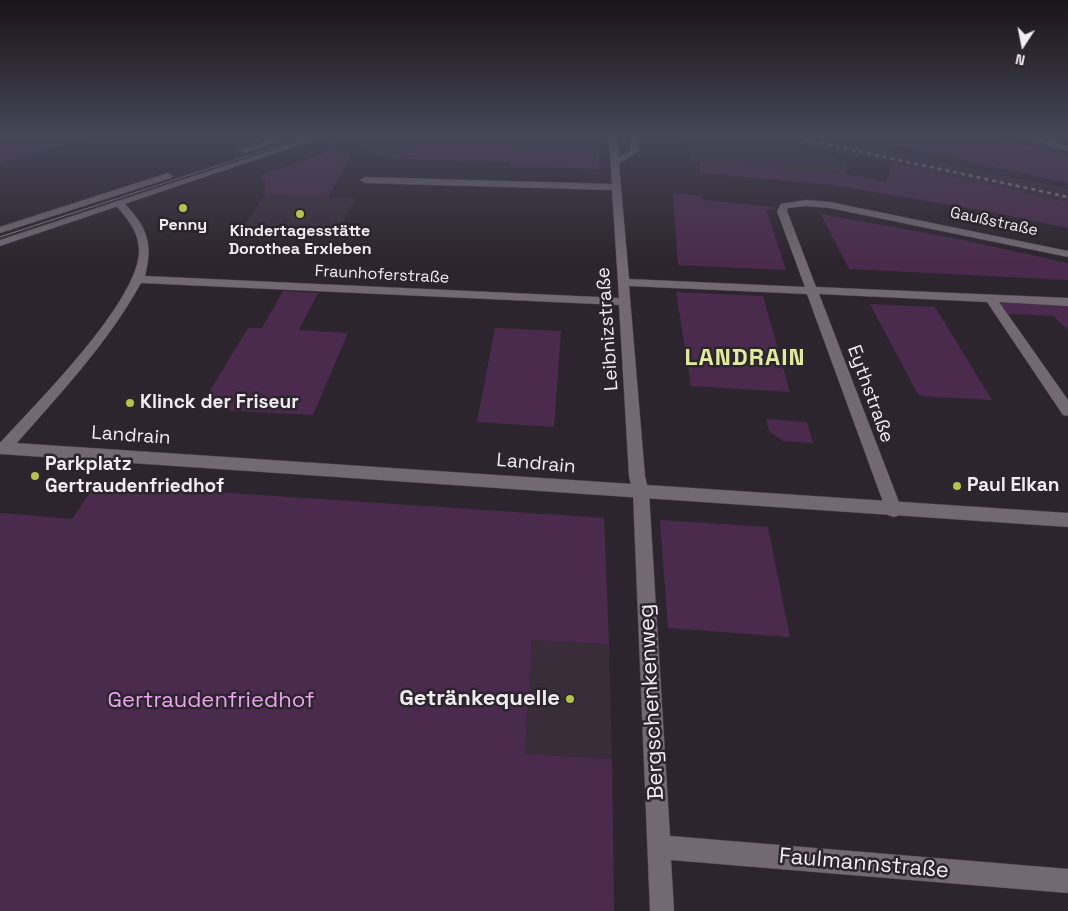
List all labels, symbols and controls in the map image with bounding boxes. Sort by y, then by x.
north arrow [998,20,1048,70]
text: N [1014,50,1026,69]
marker: Penny [177,202,189,214]
street label: Gaußstraße [948,203,1040,241]
marker: Kindertagesstätte Dorothea Erxleben [294,208,306,220]
place label: Penny [159,216,207,236]
place label: Kindertagesstätte Dorothea Erxleben [228,222,372,260]
street label: Fraunhoferstraße [314,262,450,288]
street label: Leibnizstraße [592,266,624,392]
street label: Eythstraße [842,342,898,446]
district label: LANDRAIN [683,344,807,372]
place label: Klinck der Friseur [140,392,299,414]
marker: Klinck der Friseur [124,397,136,409]
street label: Landrain [91,422,171,450]
street label: Landrain [496,449,576,479]
place label: Parkplatz Gertraudenfriedhof [45,454,224,498]
marker: Parkplatz Gertraudenfriedhof [29,470,41,482]
place label: Paul Elkan [967,475,1059,497]
marker: Paul Elkan [951,480,963,492]
street label: Bergschenkenweg [634,603,670,801]
place label: Getränkequelle [399,686,560,712]
park label: Gertraudenfriedhof [107,688,315,714]
marker: Getränkequelle [564,693,576,705]
street label: Faulmannstraße [778,843,950,885]

